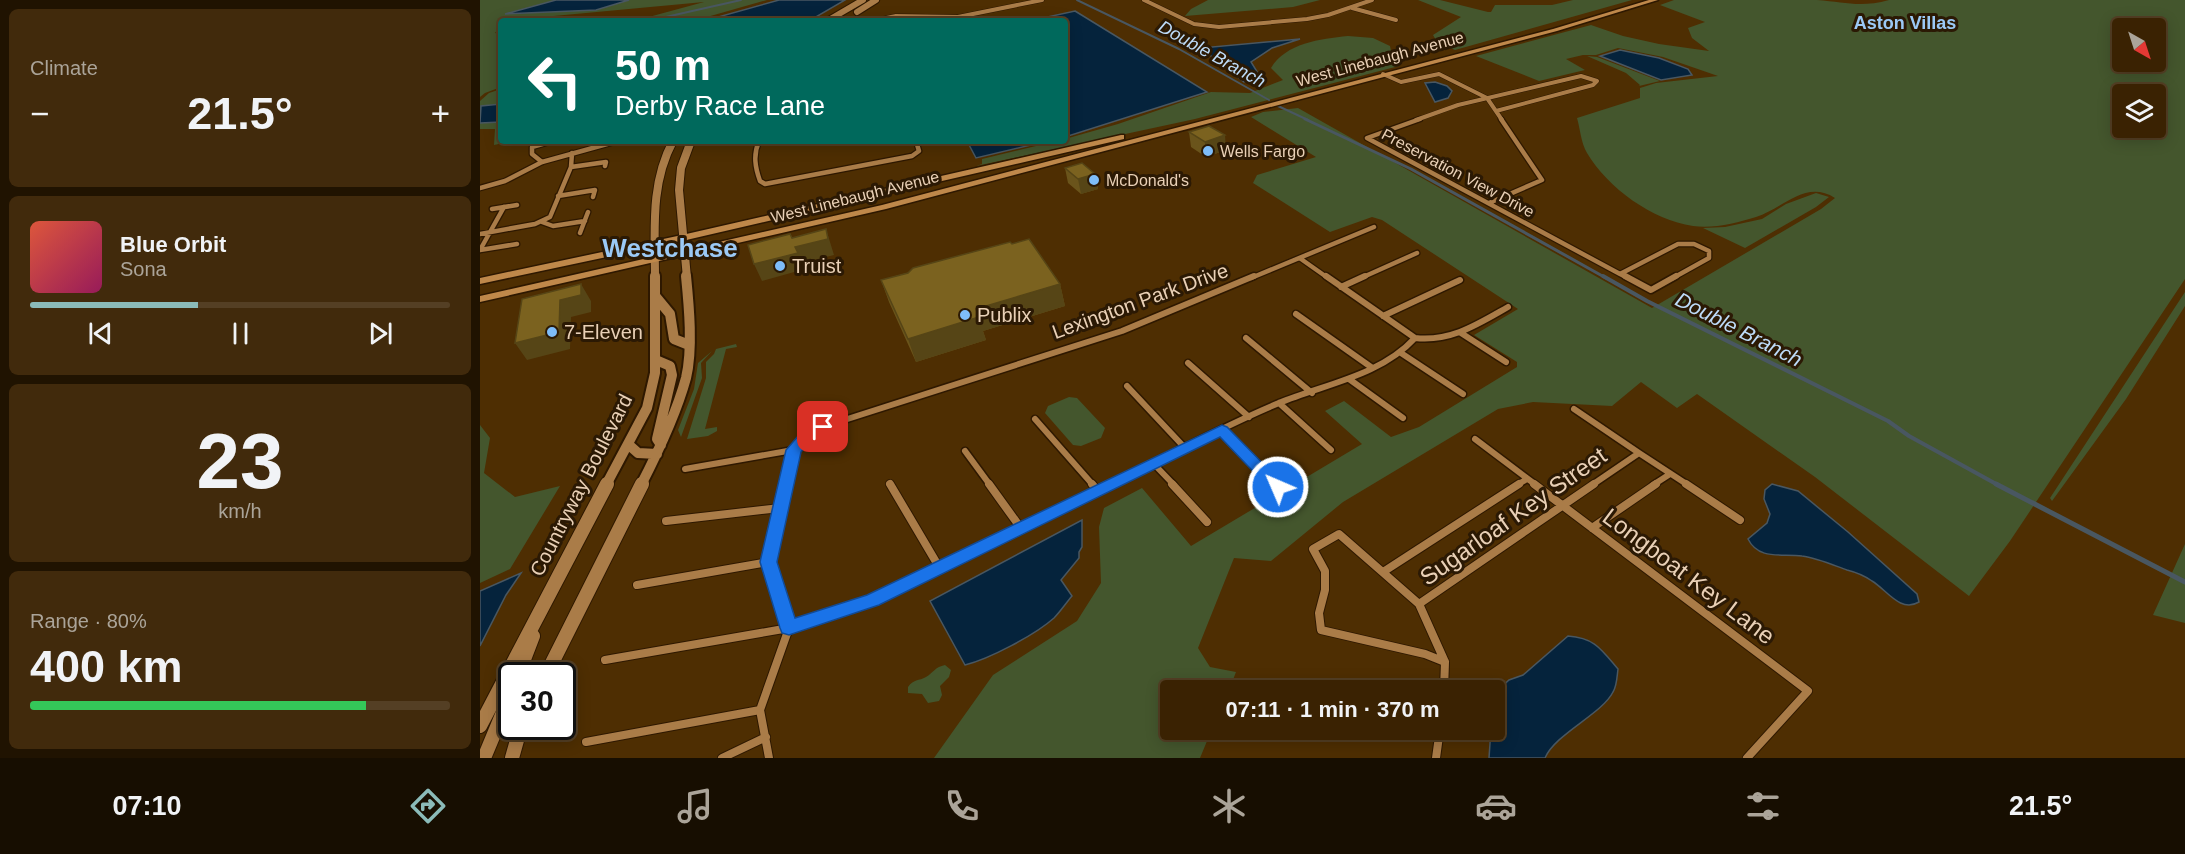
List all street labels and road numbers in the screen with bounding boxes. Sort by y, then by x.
street label: West Linebaugh Avenue [1294,28,1466,90]
street label: Preservation View Drive [1379,125,1537,221]
street label: West Linebaugh Avenue [769,168,941,226]
street label: Lexington Park Drive [1049,259,1231,343]
street label: Countryway Boulevard [526,390,636,580]
street label: Sugarloaf Key Street [1415,441,1612,591]
street label: Longboat Key Lane [1598,503,1780,649]

